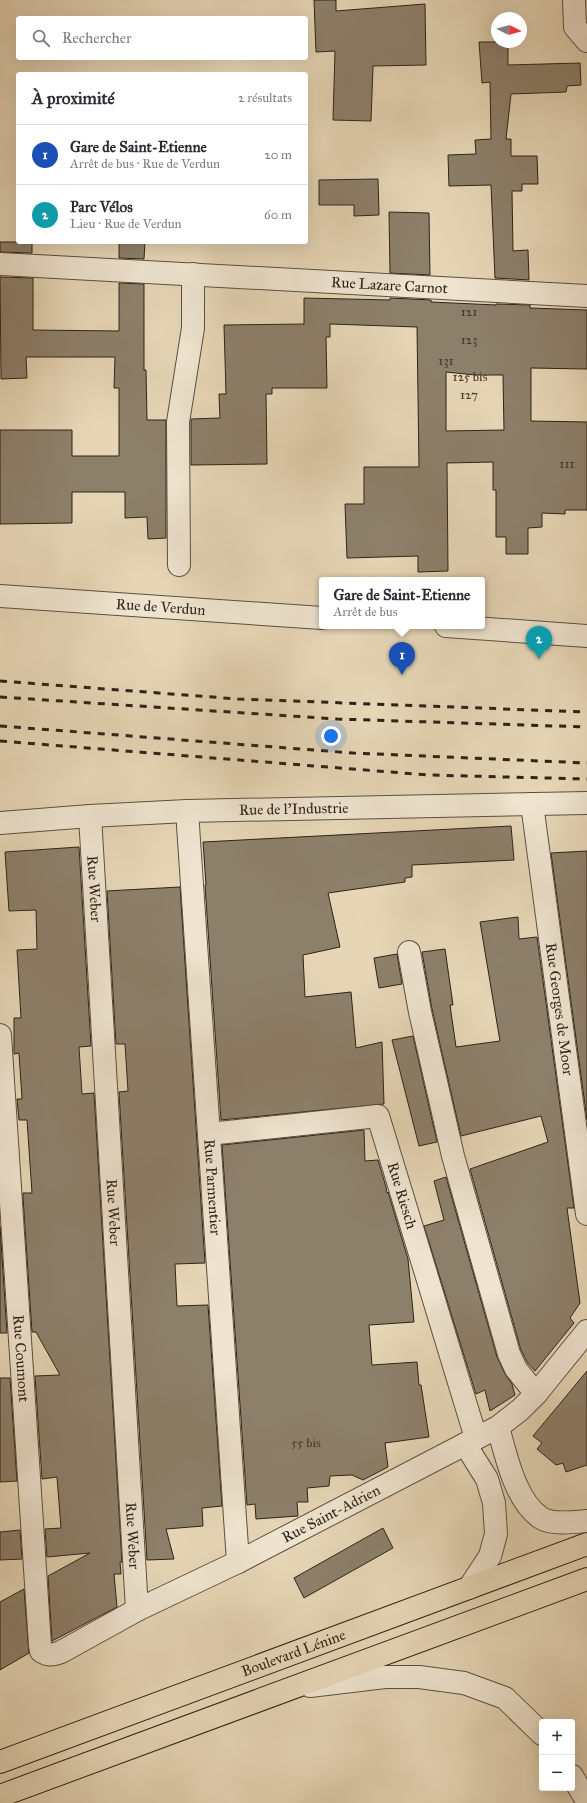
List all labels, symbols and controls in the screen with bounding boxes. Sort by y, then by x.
north arrow [491,12,527,48]
search box [16,16,308,60]
icon: search [30,27,52,49]
text: Rechercher [62,29,132,47]
text: À proximité [32,88,115,109]
text: 2 résultats [238,90,292,106]
text: Gare de Saint-Etienne [70,138,207,156]
text: 1 [42,147,48,163]
text: 20 m [264,147,292,163]
text: Arrêt de bus · Rue de Verdun [70,156,220,172]
text: Parc Vélos [70,198,133,216]
text: 2 [42,207,48,223]
text: 60 m [264,207,292,223]
text: Lieu · Rue de Verdun [70,216,182,232]
street label: Rue Lazare Carnot [331,273,449,297]
house number: 121 [461,304,477,320]
house number: 123 [461,332,477,348]
house number: 131 [438,353,454,369]
house number: 125 bis [453,369,488,385]
house number: 127 [460,387,478,403]
house number: 111 [559,456,575,472]
popup [319,577,485,629]
text: Gare de Saint-Etienne [334,586,470,604]
street label: Rue de Verdun [115,595,206,619]
text: Arrêt de bus [334,604,398,620]
pin: 2 [526,626,552,659]
pin: 1 [389,642,415,675]
your location [321,726,341,746]
street label: Rue de l'Industrie [239,799,349,819]
street label: Rue Weber [83,855,105,923]
street label: Rue Georges de Moor [542,942,577,1077]
street label: Rue Parmentier [200,1138,225,1236]
street label: Rue Riesch [384,1160,421,1232]
street label: Rue Weber [102,1178,124,1247]
street label: Rue Coumont [9,1314,33,1403]
house number: 55 bis [291,1435,321,1451]
street label: Rue Saint-Adrien [279,1481,383,1547]
street label: Rue Weber [122,1502,144,1570]
street label: Boulevard Lénine [239,1626,348,1681]
map controls [539,1719,575,1791]
button: + [539,1719,575,1755]
button: − [539,1755,575,1791]

